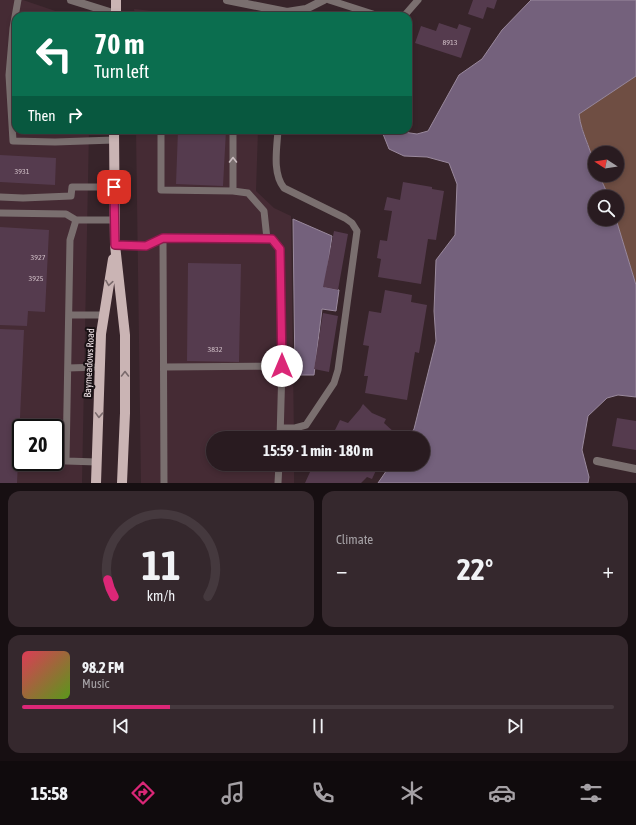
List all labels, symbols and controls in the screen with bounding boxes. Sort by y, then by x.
icon: left [28,28,80,80]
text: 70 m [94,28,144,60]
house number: 8913 [442,38,458,47]
text: Turn left [94,61,149,82]
icon: right [64,104,86,126]
text: Then [28,107,56,124]
north arrow [588,146,624,182]
map controls [588,146,624,226]
one-way arrow [229,157,237,163]
house number: 3931 [14,167,30,176]
pin [97,170,131,204]
icon: arrive [103,176,125,198]
button: search [588,190,624,226]
house number: 3927 [30,253,46,262]
house number: 3925 [28,274,44,283]
one-way arrow [105,280,114,286]
street label: Baymeadows Road [82,328,96,398]
house number: 3832 [207,345,223,354]
position arrow [261,345,303,387]
one-way arrow [121,371,129,377]
one-way arrow [94,412,103,418]
speed limit sign: 20 [12,419,64,471]
text: 15:59 · 1 min · 180 m [263,442,373,459]
text: Climate [336,532,373,547]
text: 11 [141,541,181,589]
text: 22° [457,552,493,586]
text: − [336,557,347,583]
text: + [603,557,614,583]
text: km/h [147,588,175,604]
text: 98.2 FM [82,659,124,676]
text: Music [82,676,109,691]
icon: previous [110,715,132,737]
icon: pause [307,715,329,737]
icon: next [504,715,526,737]
icon: directions [129,779,157,807]
icon: music [219,779,247,807]
icon: phone [309,779,337,807]
icon: climate [398,779,426,807]
icon: car [488,779,516,807]
icon: filters [577,779,605,807]
text: 15:58 [31,783,68,804]

